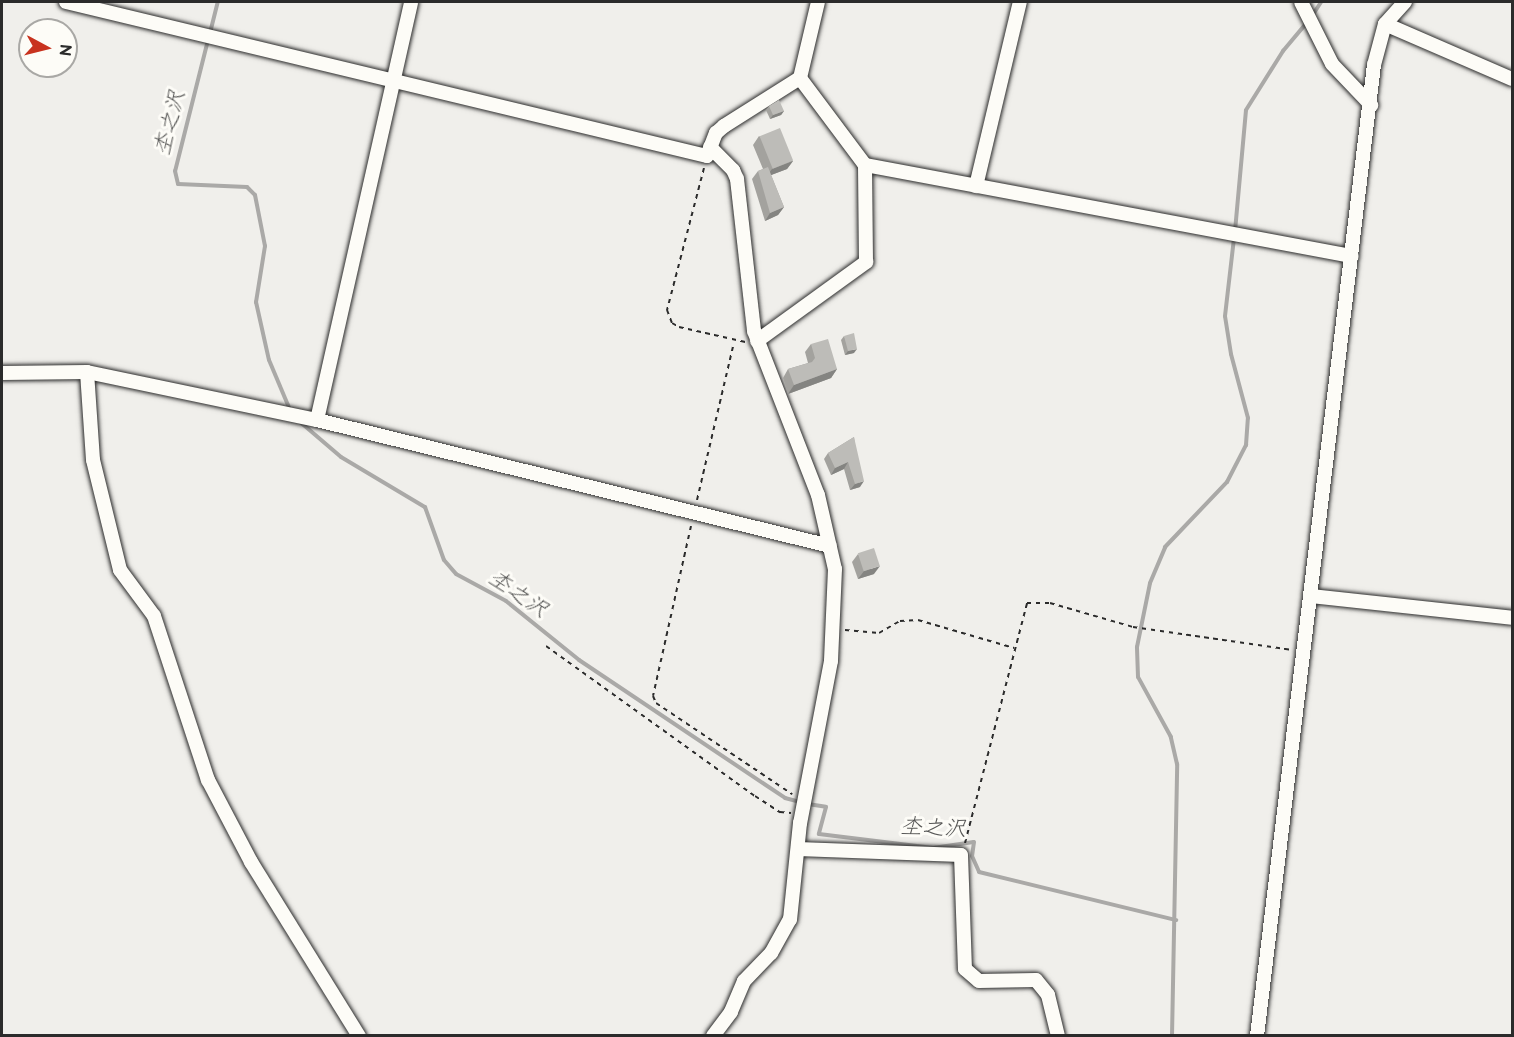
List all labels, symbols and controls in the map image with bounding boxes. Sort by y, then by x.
north arrow [18,18,78,78]
text: N [54,43,75,57]
water label: 杢之沢 [149,88,191,158]
water label: 杢之沢 [483,565,553,623]
water label: 杢之沢 [900,814,966,842]

